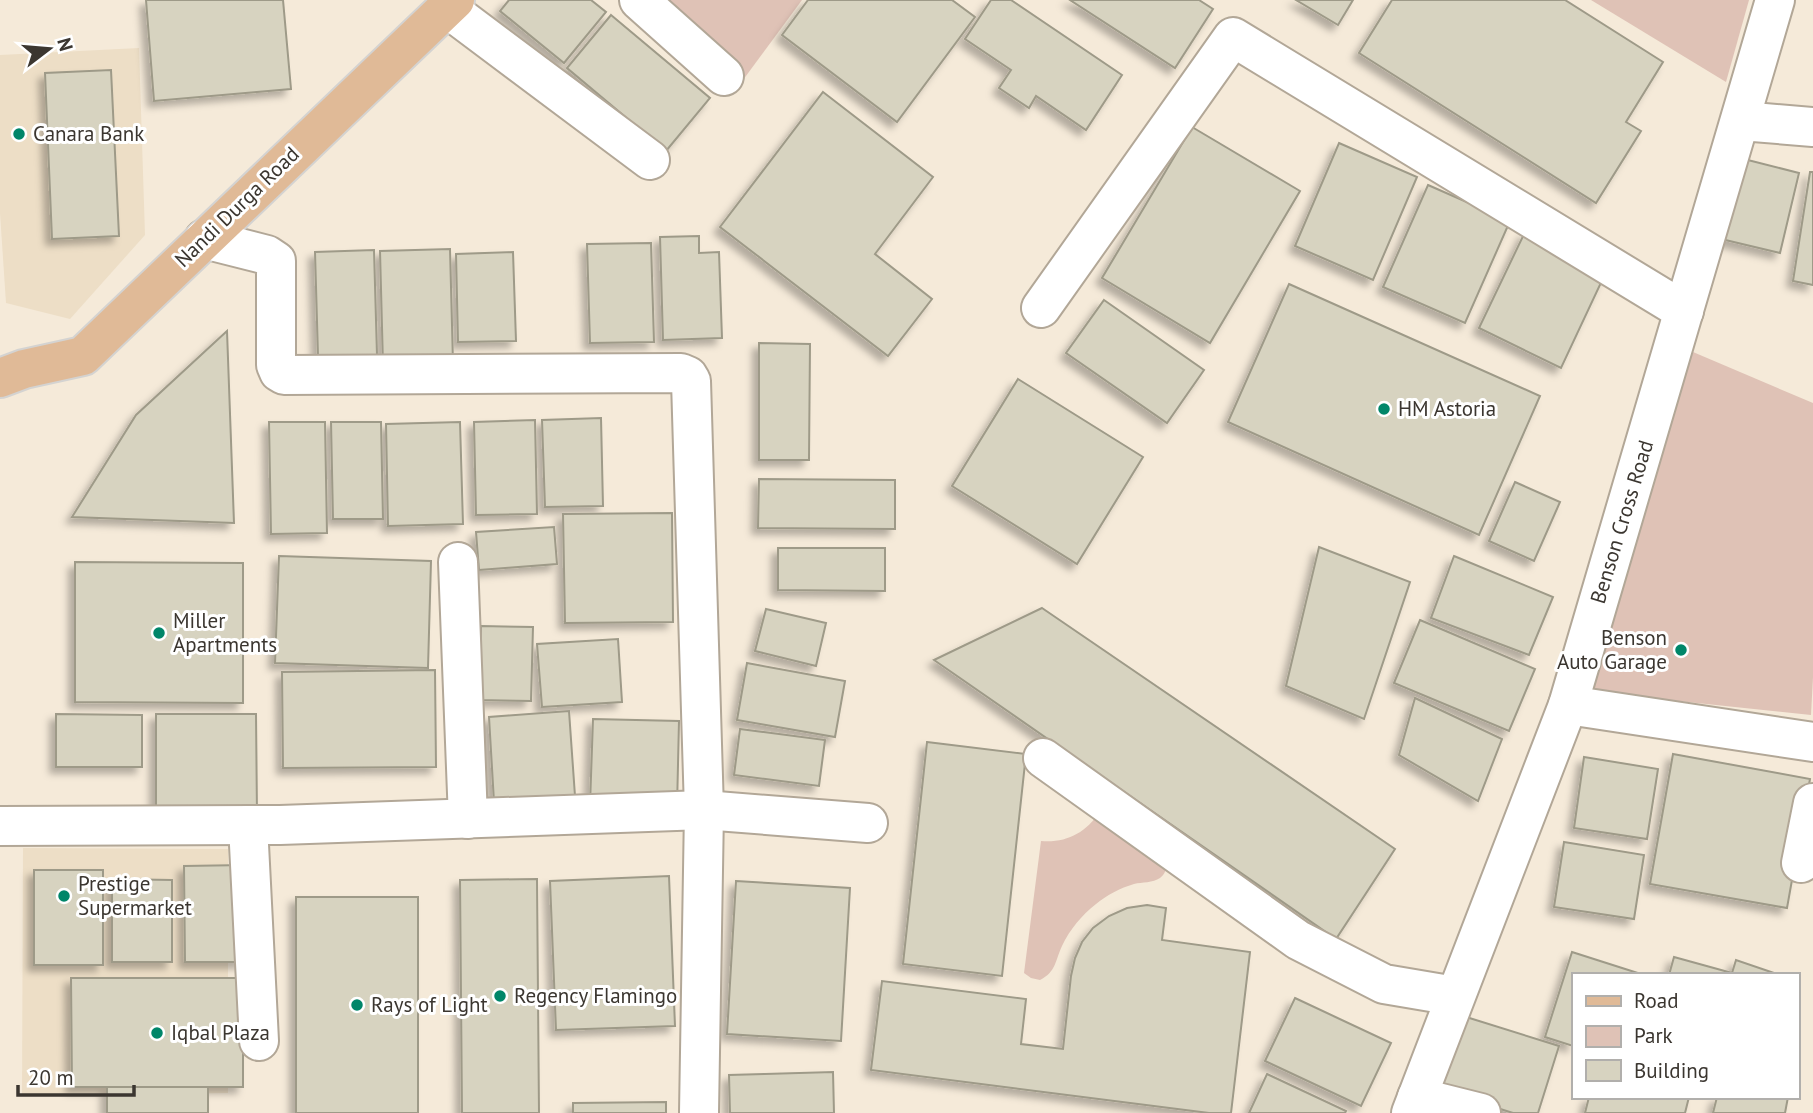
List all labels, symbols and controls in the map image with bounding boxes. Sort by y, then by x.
north arrow [14,14,84,84]
text: N [52,35,79,54]
place label: Canara Bank [33,120,144,147]
marker: Canara Bank [11,126,27,142]
street label: Nandi Durga Road [169,140,304,273]
place label: HM Astoria [1398,395,1496,422]
marker: HM Astoria [1376,401,1392,417]
street label: Benson Cross Road [1584,437,1659,607]
place label: Miller Apartments [173,607,277,658]
place label: Benson Auto Garage [1557,624,1667,675]
marker: Miller Apartments [151,625,167,641]
marker: Benson Auto Garage [1673,642,1689,658]
place label: Prestige Supermarket [78,870,192,921]
marker: Prestige Supermarket [56,888,72,904]
legend [1572,973,1799,1099]
place label: Regency Flamingo [514,982,677,1009]
text: Road [1634,987,1678,1014]
marker: Regency Flamingo [492,988,508,1004]
place label: Rays of Light [371,991,488,1018]
marker: Rays of Light [349,997,365,1013]
place label: Iqbal Plaza [171,1019,270,1046]
text: Park [1634,1022,1673,1049]
marker: Iqbal Plaza [149,1025,165,1041]
scale bar [18,1054,133,1098]
text: Building [1634,1057,1709,1084]
text: 20 m [28,1064,74,1091]

